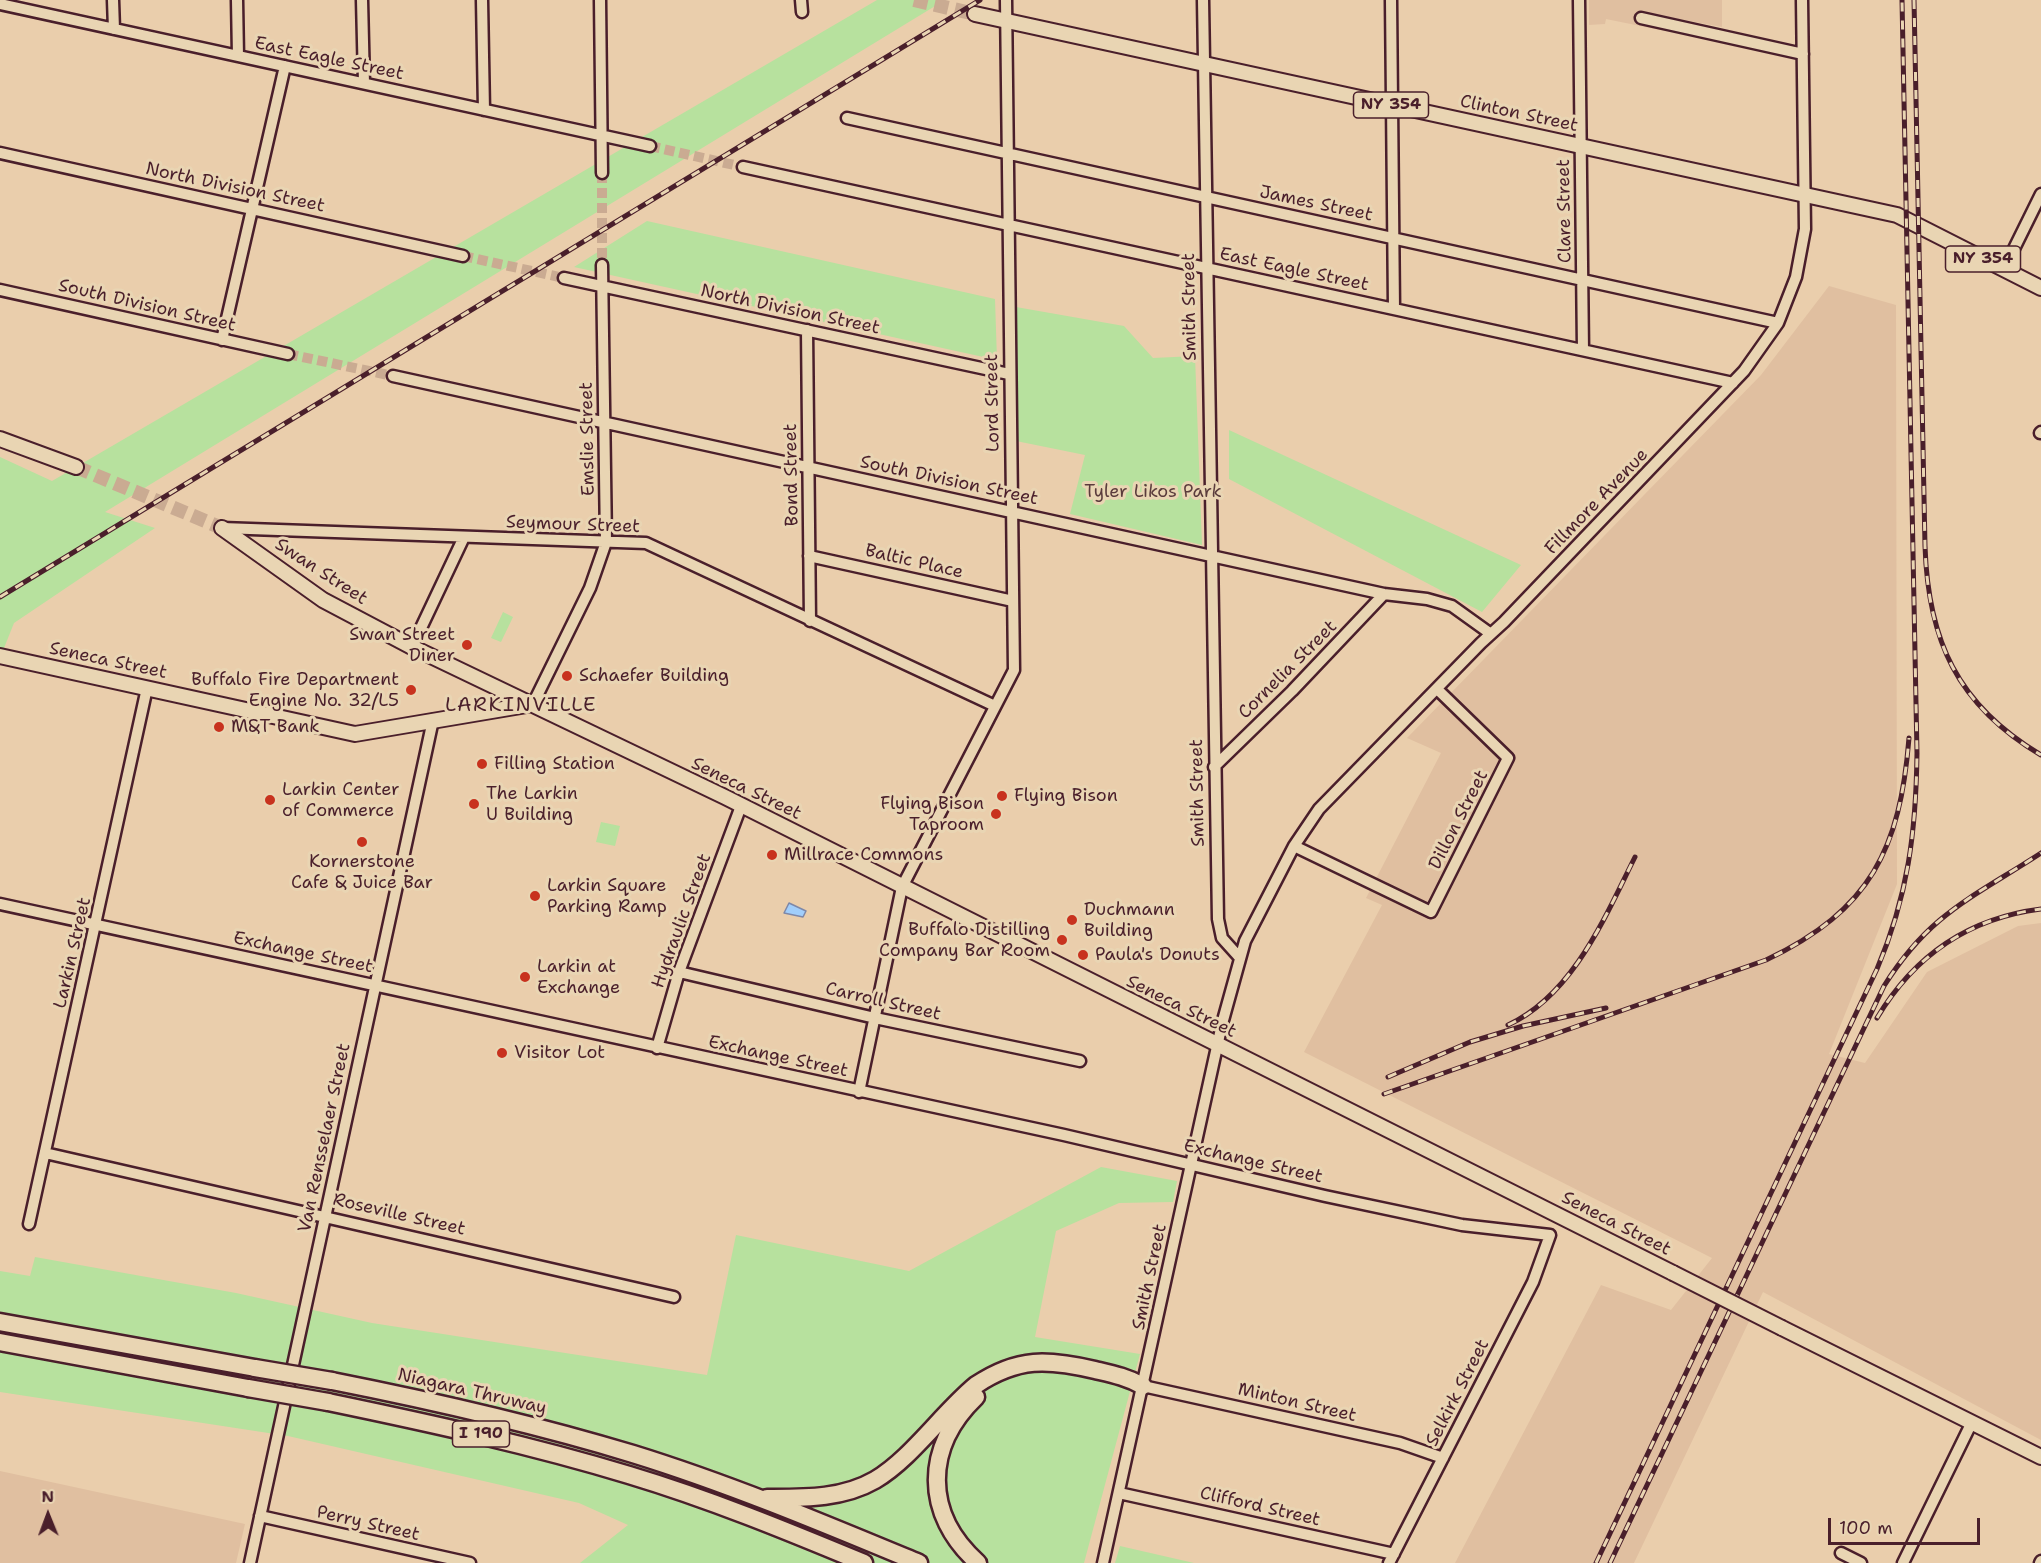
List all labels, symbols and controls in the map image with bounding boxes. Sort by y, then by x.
street label: East Eagle Street [252,33,406,85]
street label: Clinton Street [1458,91,1580,137]
road number: NY 354 [1354,92,1428,118]
street label: North Division Street [143,158,327,218]
street label: Clare Street [1553,159,1577,263]
street label: James Street [1257,181,1375,227]
street label: East Eagle Street [1217,244,1371,296]
road number: NY 354 [1946,246,2020,272]
street label: Smith Street [1178,253,1202,361]
street label: South Division Street [56,275,238,337]
street label: North Division Street [698,280,882,340]
street label: Lord Street [981,354,1005,452]
street label: Emslie Street [576,382,600,496]
street label: Bond Street [780,423,804,527]
street label: Fillmore Avenue [1541,444,1653,560]
street label: South Division Street [858,452,1040,510]
park label: Tyler Likos Park [1084,481,1222,503]
street label: Seymour Street [506,512,640,538]
street label: Swan Street [271,534,371,610]
street label: Baltic Place [863,540,965,584]
street label: Cornelia Street [1234,616,1342,724]
place label: Swan Street Diner [349,624,455,666]
street label: Seneca Street [47,638,169,684]
marker: Swan Street Diner [460,638,474,652]
place label: Schaefer Building [579,665,729,687]
place label: Buffalo Fire Department Engine No. 32/L5 [191,669,399,712]
marker: Schaefer Building [560,669,574,683]
marker: Buffalo Fire Department Engine No. 32/L5 [404,683,418,697]
district label: LARKINVILLE [445,694,597,718]
place label: M&T Bank [231,716,320,738]
marker: M&T Bank [212,720,226,734]
street label: Smith Street [1186,739,1210,847]
place label: Filling Station [494,753,615,775]
street label: Seneca Street [687,753,805,825]
marker: Filling Station [475,757,489,771]
street label: Dillon Street [1425,767,1493,873]
place label: Larkin Center of Commerce [282,779,400,822]
place label: The Larkin U Building [486,783,578,826]
place label: Flying Bison [1014,785,1118,807]
marker: Flying Bison [995,789,1009,803]
marker: Larkin Center of Commerce [263,793,277,807]
place label: Flying Bison Taproom [880,793,984,836]
marker: The Larkin U Building [467,797,481,811]
marker: Flying Bison Taproom [989,807,1003,821]
marker: Kornerstone Cafe & Juice Bar [355,835,369,849]
place label: Millrace Commons [784,844,943,866]
marker: Millrace Commons [765,848,779,862]
place label: Kornerstone Cafe & Juice Bar [291,851,433,894]
street label: Hydraulic Street [648,851,716,991]
place label: Larkin Square Parking Ramp [547,875,667,918]
marker: Larkin Square Parking Ramp [528,889,542,903]
street label: Larkin Street [50,895,96,1011]
place label: Duchmann Building [1084,899,1175,942]
marker: Duchmann Building [1065,913,1079,927]
place label: Buffalo Distilling Company Bar Room [879,919,1050,962]
street label: Exchange Street [231,928,375,978]
marker: Buffalo Distilling Company Bar Room [1055,933,1069,947]
place label: Paula's Donuts [1095,944,1220,966]
marker: Paula's Donuts [1076,948,1090,962]
place label: Larkin at Exchange [537,956,620,998]
marker: Larkin at Exchange [518,970,532,984]
street label: Seneca Street [1122,971,1240,1043]
street label: Carroll Street [823,978,943,1026]
street label: Exchange Street [706,1032,850,1082]
street label: Van Rensselaer Street [294,1041,356,1235]
place label: Visitor Lot [514,1042,605,1064]
marker: Visitor Lot [495,1046,509,1060]
street label: Exchange Street [1181,1135,1325,1189]
street label: Seneca Street [1558,1187,1674,1261]
street label: Roseville Street [331,1189,467,1241]
street label: Smith Street [1128,1222,1172,1332]
street label: Selkirk Street [1422,1336,1494,1450]
street label: Niagara Thruway [395,1364,549,1420]
street label: Minton Street [1236,1379,1358,1427]
road number: I 190 [452,1421,510,1447]
street label: Clifford Street [1198,1483,1322,1531]
north arrow [18,1485,78,1545]
text: N [41,1486,54,1507]
street label: Perry Street [314,1502,422,1546]
scale bar [1831,1506,1982,1544]
text: 100 m [1839,1516,1893,1540]

